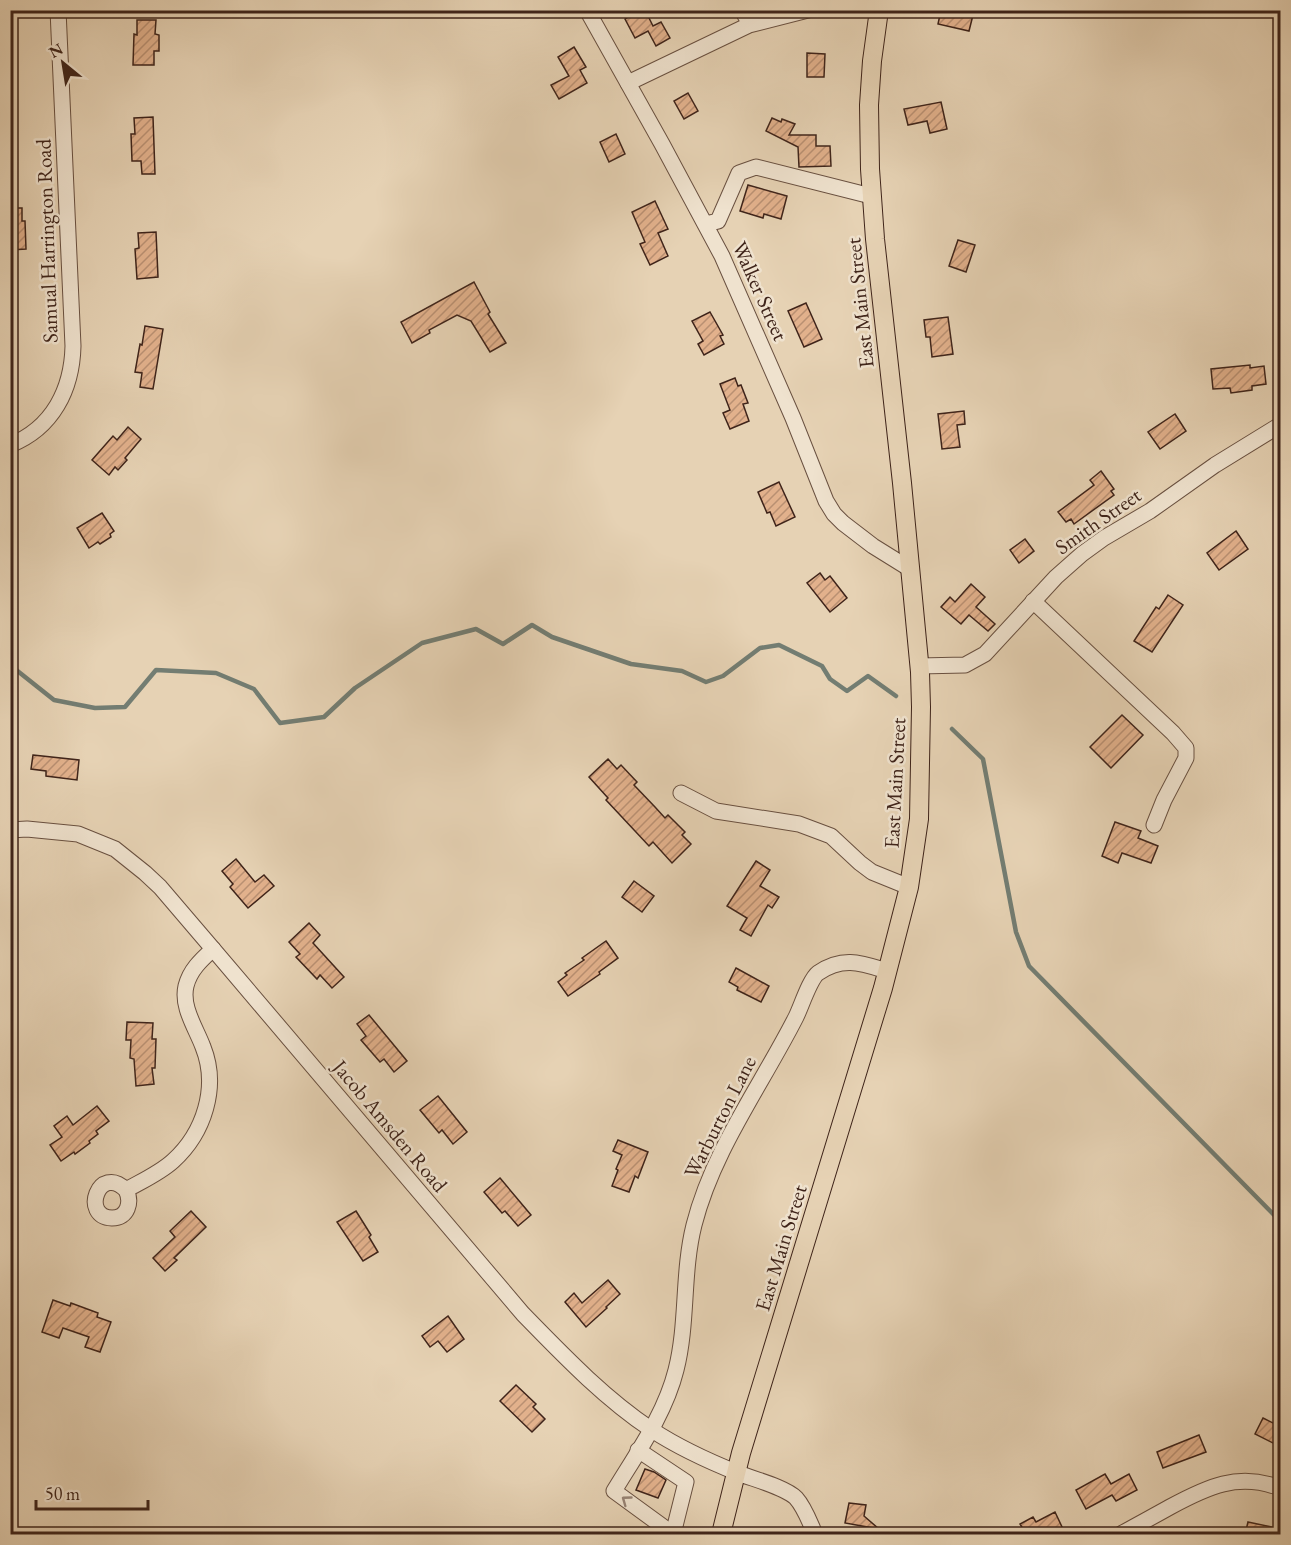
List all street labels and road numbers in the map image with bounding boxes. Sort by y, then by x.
street label: Samual Harrington Road [29,138,64,344]
street label: East Main Street [839,236,880,369]
street label: Walker Street [727,237,794,345]
street label: Smith Street [1049,481,1146,560]
street label: East Main Street [878,717,911,849]
street label: Warburton Lane [677,1051,762,1182]
street label: Jacob Amsden Road [326,1052,454,1198]
street label: East Main Street [749,1181,813,1314]

